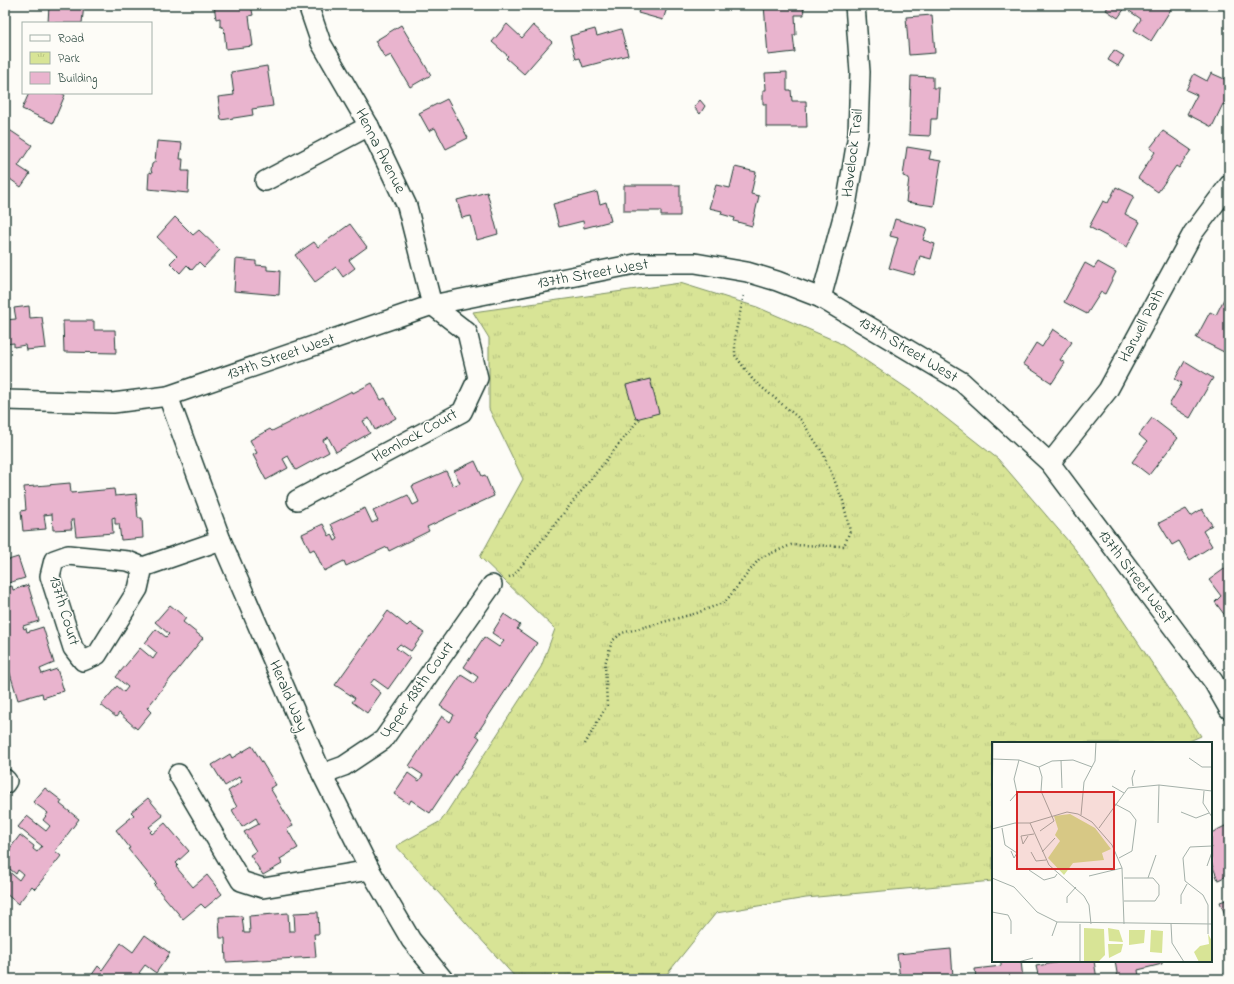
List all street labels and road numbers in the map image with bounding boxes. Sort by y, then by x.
street label: Henna Avenue [348,104,412,198]
street label: Havelock Trail [836,107,870,199]
street label: 137th Street West [535,252,651,296]
street label: Harwell Path [1113,285,1171,367]
street label: 137th Street West [854,311,963,390]
street label: 137th Street West [224,327,339,387]
street label: Hemlock Court [368,402,463,469]
street label: 137th Street West [1092,525,1179,630]
street label: 137th Court [42,573,86,649]
street label: Upper 138th Court [374,636,461,744]
street label: Herald Way [262,656,314,736]

